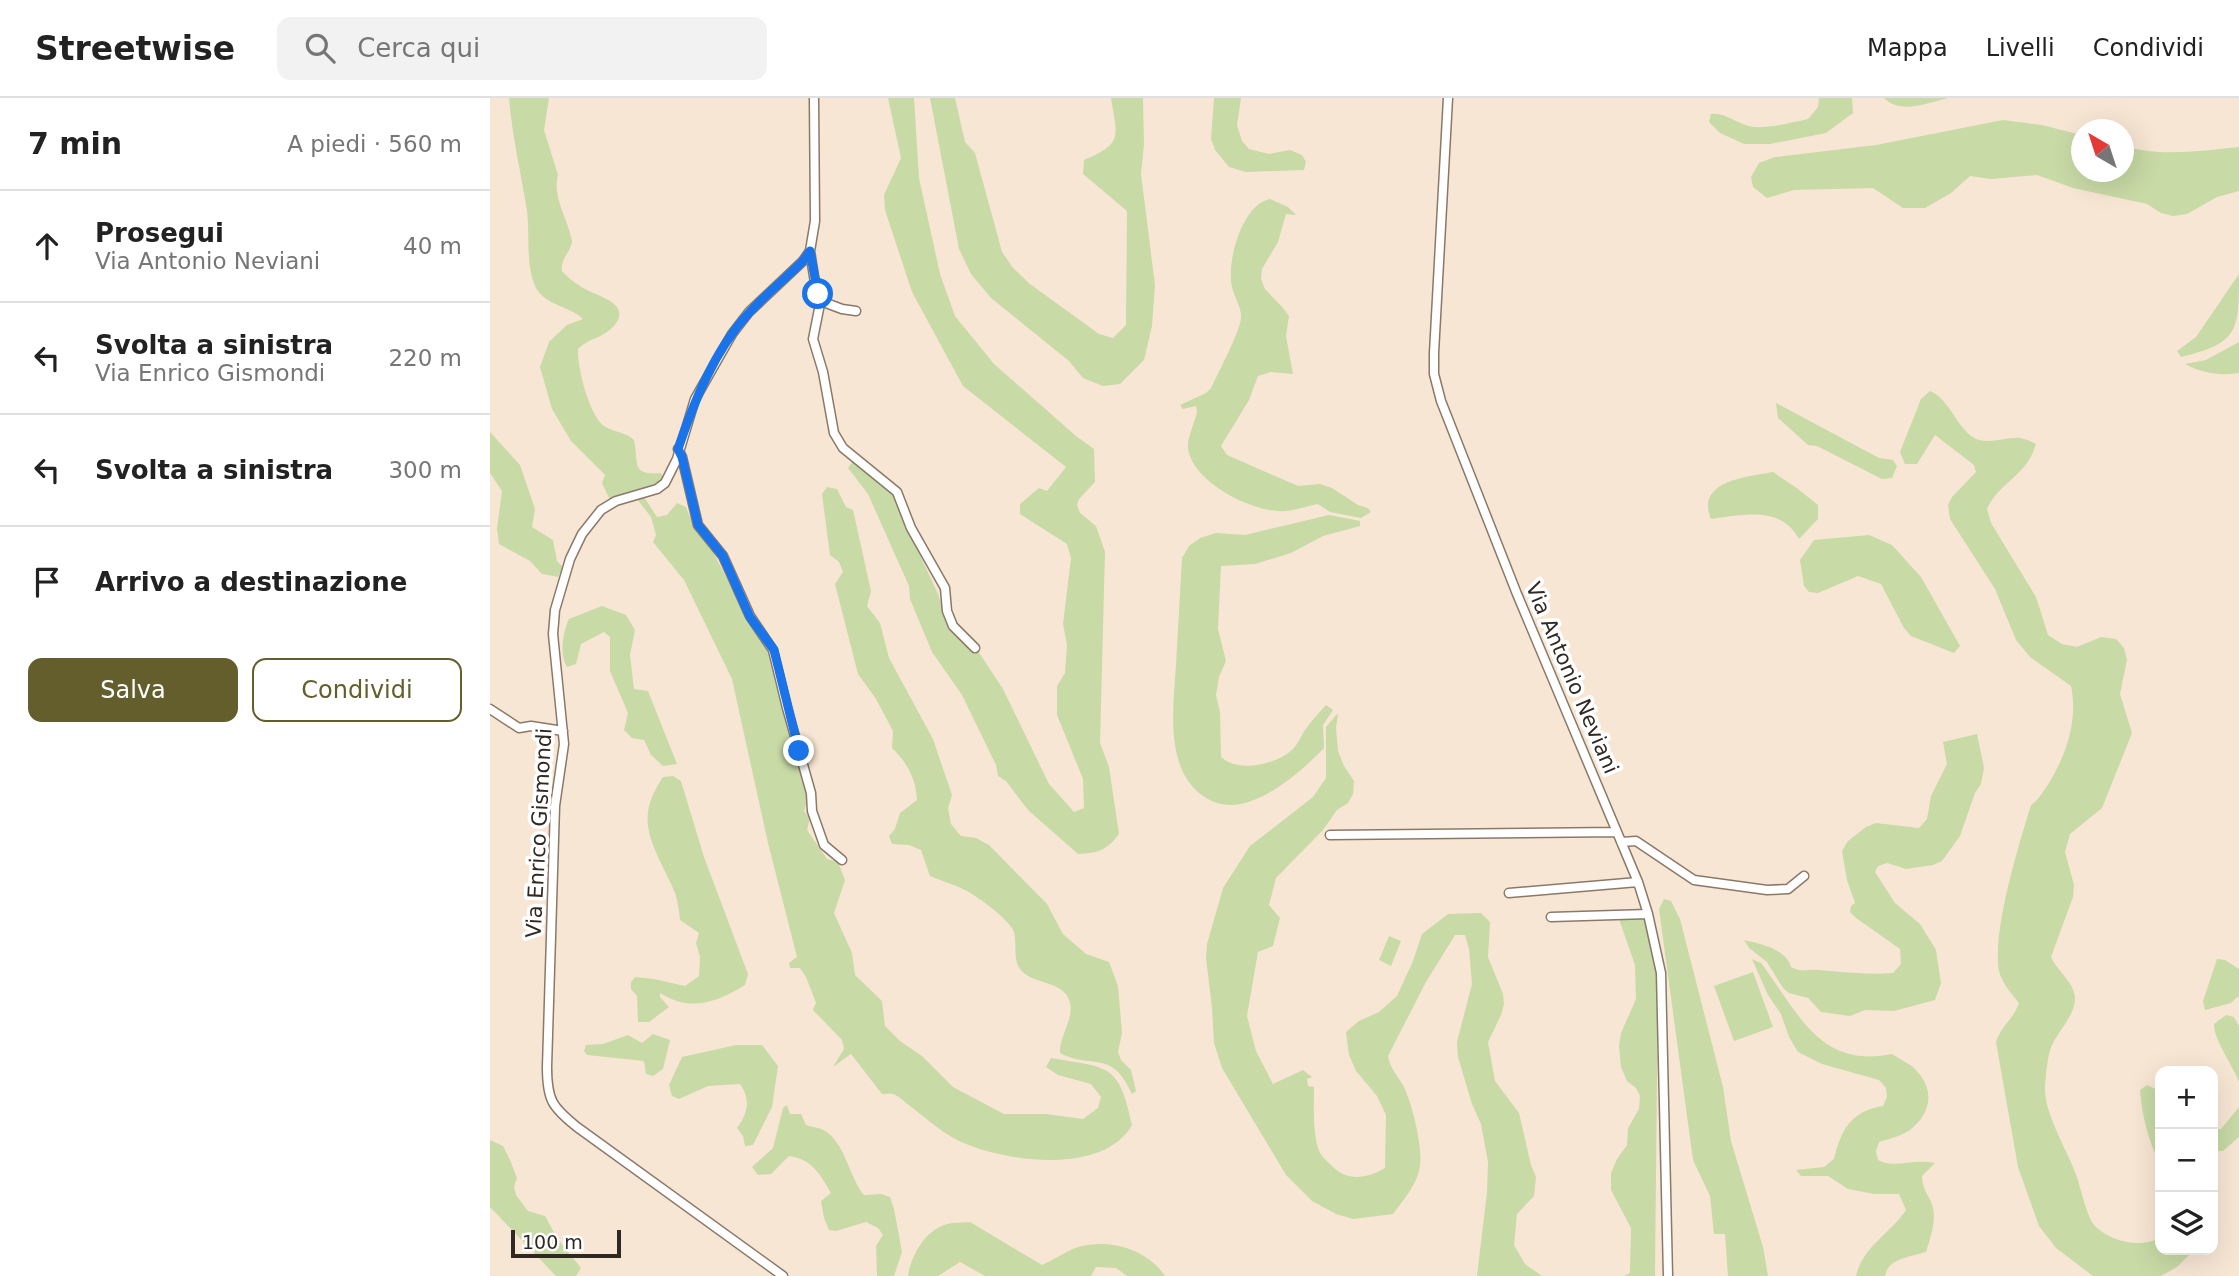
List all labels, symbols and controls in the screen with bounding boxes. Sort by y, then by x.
search box [277,17,767,80]
text: Streetwise [35,29,235,68]
icon: search [301,29,339,67]
text: Cerca qui [357,33,480,63]
text: Mappa [1867,34,1948,62]
text: Livelli [1986,34,2055,62]
text: Condividi [2093,34,2204,62]
north arrow [2071,119,2134,182]
text: 7 min [28,126,122,161]
text: A piedi · 560 m [287,131,462,157]
text: Prosegui [95,218,224,248]
icon: ahead [28,227,66,265]
text: 40 m [403,233,462,259]
text: Via Antonio Neviani [95,248,320,274]
route start [802,278,833,309]
text: Svolta a sinistra [95,330,333,360]
icon: left [28,339,66,377]
text: 220 m [388,345,462,371]
text: Via Enrico Gismondi [95,360,325,386]
icon: left [28,451,66,489]
text: Svolta a sinistra [95,455,333,485]
text: 300 m [388,457,462,483]
icon: arrive [28,563,66,601]
text: Arrivo a destinazione [95,567,407,597]
street label: Via Antonio Neviani [1521,579,1623,777]
button: Salva [28,658,238,722]
button: Condividi [252,658,462,722]
street label: Via Enrico Gismondi [522,727,556,939]
route end [783,735,814,766]
map controls [2155,1066,2218,1255]
button: + [2155,1066,2218,1129]
button: − [2155,1129,2218,1192]
button: layers [2155,1192,2218,1255]
scale bar [511,1227,621,1259]
text: 100 m [522,1231,583,1253]

